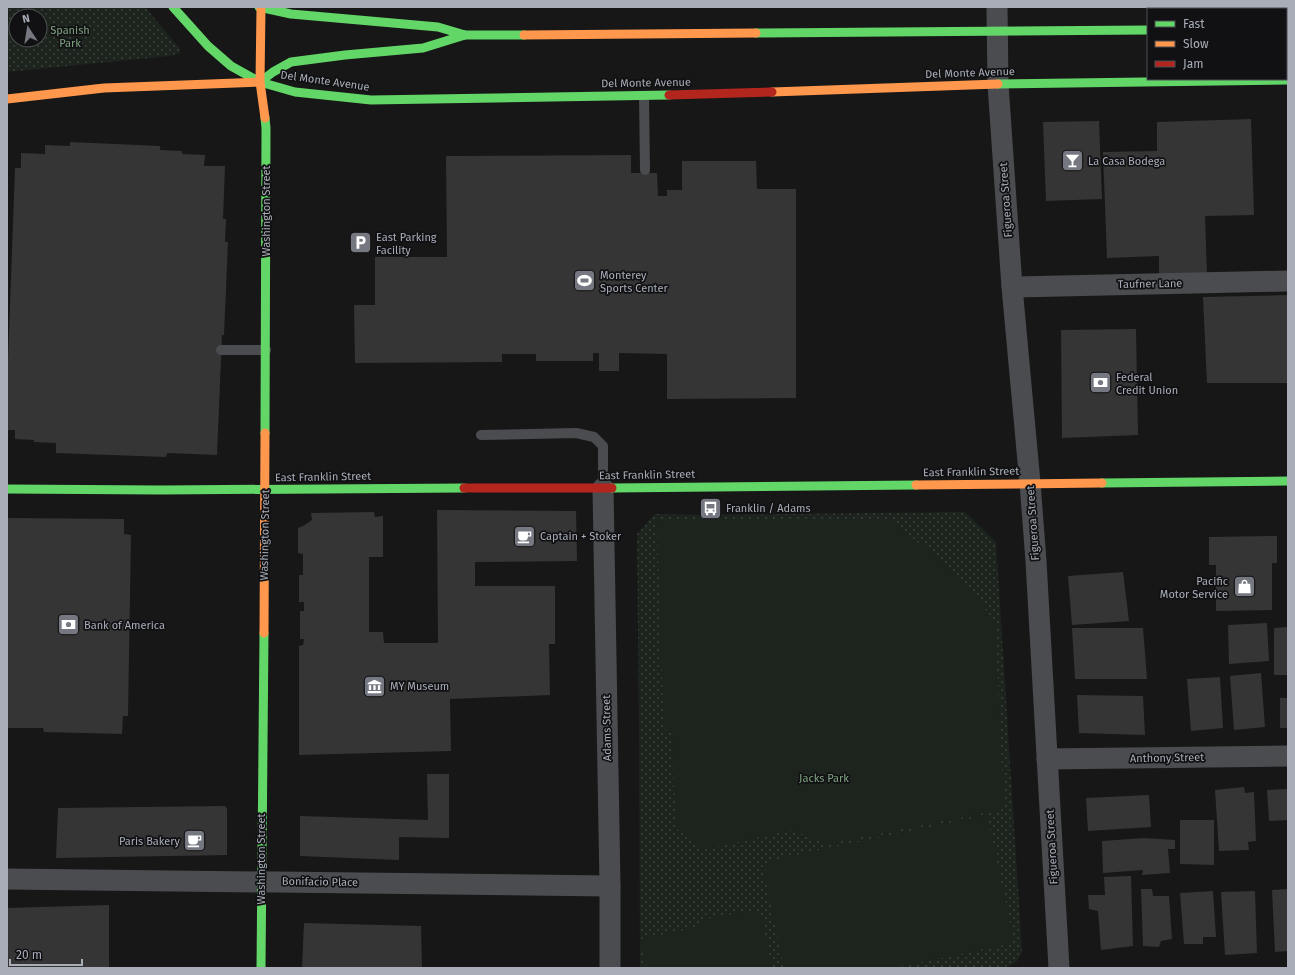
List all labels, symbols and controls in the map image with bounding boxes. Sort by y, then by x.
north arrow [8,8,48,48]
legend [1147,8,1287,80]
text: N [21,12,31,26]
text: Fast [1183,17,1205,31]
park label: Spanish Park [50,24,90,50]
text: Slow [1183,37,1209,51]
text: Jam [1183,57,1203,71]
street label: Del Monte Avenue [925,65,1015,81]
street label: Del Monte Avenue [280,68,370,94]
street label: Del Monte Avenue [601,76,691,90]
bar icon: La Casa Bodega [1059,148,1085,174]
place label: La Casa Bodega [1088,155,1165,168]
street label: Figueroa Street [997,162,1015,238]
street label: Washington Street [260,166,273,256]
parking icon: East Parking Facility [347,230,373,256]
place label: East Parking Facility [376,231,437,257]
sports icon: Monterey Sports Center [572,268,598,294]
place label: Monterey Sports Center [600,269,668,295]
street label: Taufner Lane [1118,277,1182,291]
bank icon: Federal Credit Union [1087,370,1113,396]
place label: Federal Credit Union [1116,371,1178,397]
street label: East Franklin Street [923,465,1019,479]
street label: East Franklin Street [599,468,695,482]
street label: East Franklin Street [275,470,371,484]
street label: Figueroa Street [1024,485,1042,561]
street label: Washington Street [258,489,272,581]
bus stop icon: Franklin / Adams [698,495,724,521]
place label: Franklin / Adams [726,502,811,515]
cafe icon: Captain + Stoker [512,523,538,549]
place label: Captain + Stoker [540,530,622,543]
shop icon: Pacific Motor Service [1231,574,1257,600]
place label: Pacific Motor Service [1160,575,1228,601]
bank icon: Bank of America [55,612,81,638]
place label: Bank of America [84,619,165,632]
museum icon: MY Museum [361,673,387,699]
place label: MY Museum [390,680,449,693]
street label: Adams Street [600,695,614,761]
street label: Anthony Street [1130,751,1204,765]
park label: Jacks Park [799,772,849,785]
street label: Figueroa Street [1044,809,1060,885]
street label: Washington Street [255,814,268,904]
cafe icon: Paris Bakery [182,828,208,854]
place label: Paris Bakery [119,835,181,848]
street label: Bonifacio Place [282,875,358,889]
scale bar [10,941,82,967]
text: 20 m [16,948,42,962]

